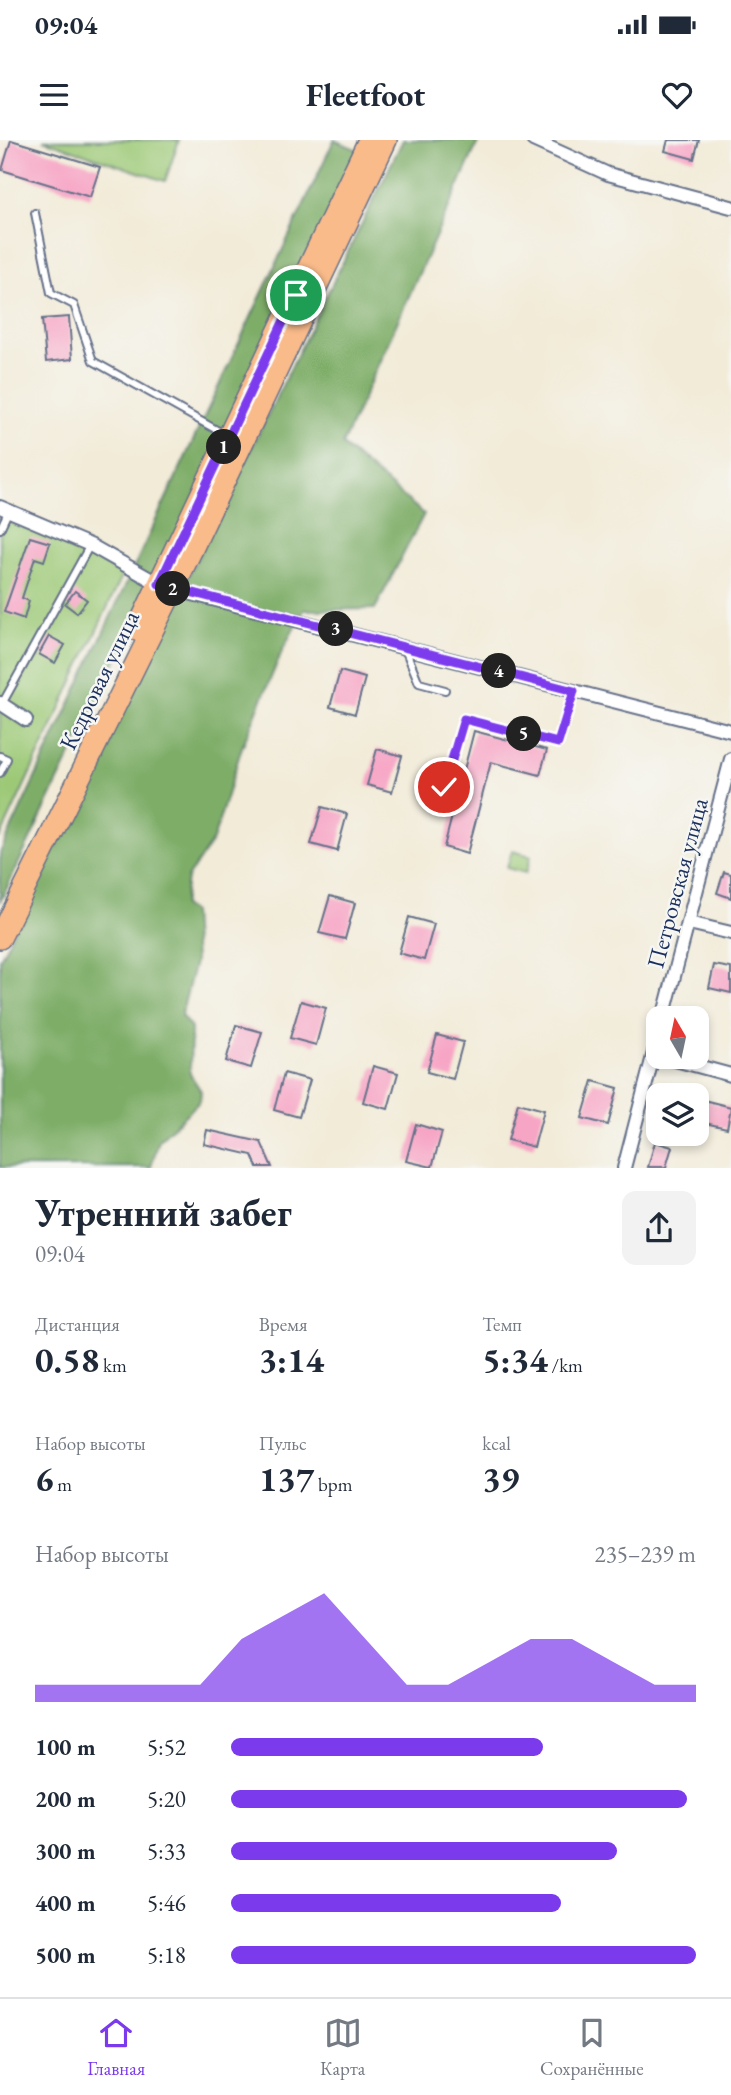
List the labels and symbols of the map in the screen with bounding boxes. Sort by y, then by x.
pin [266,265,326,325]
pin: 1 [206,430,242,464]
pin: 2 [156,572,190,606]
street label: Кедровая улица [52,605,146,755]
pin: 3 [318,612,354,646]
pin: 4 [482,654,516,688]
pin: 5 [506,716,542,752]
pin [414,757,474,817]
street label: Петровская улица [639,794,715,972]
north arrow [646,1006,709,1069]

